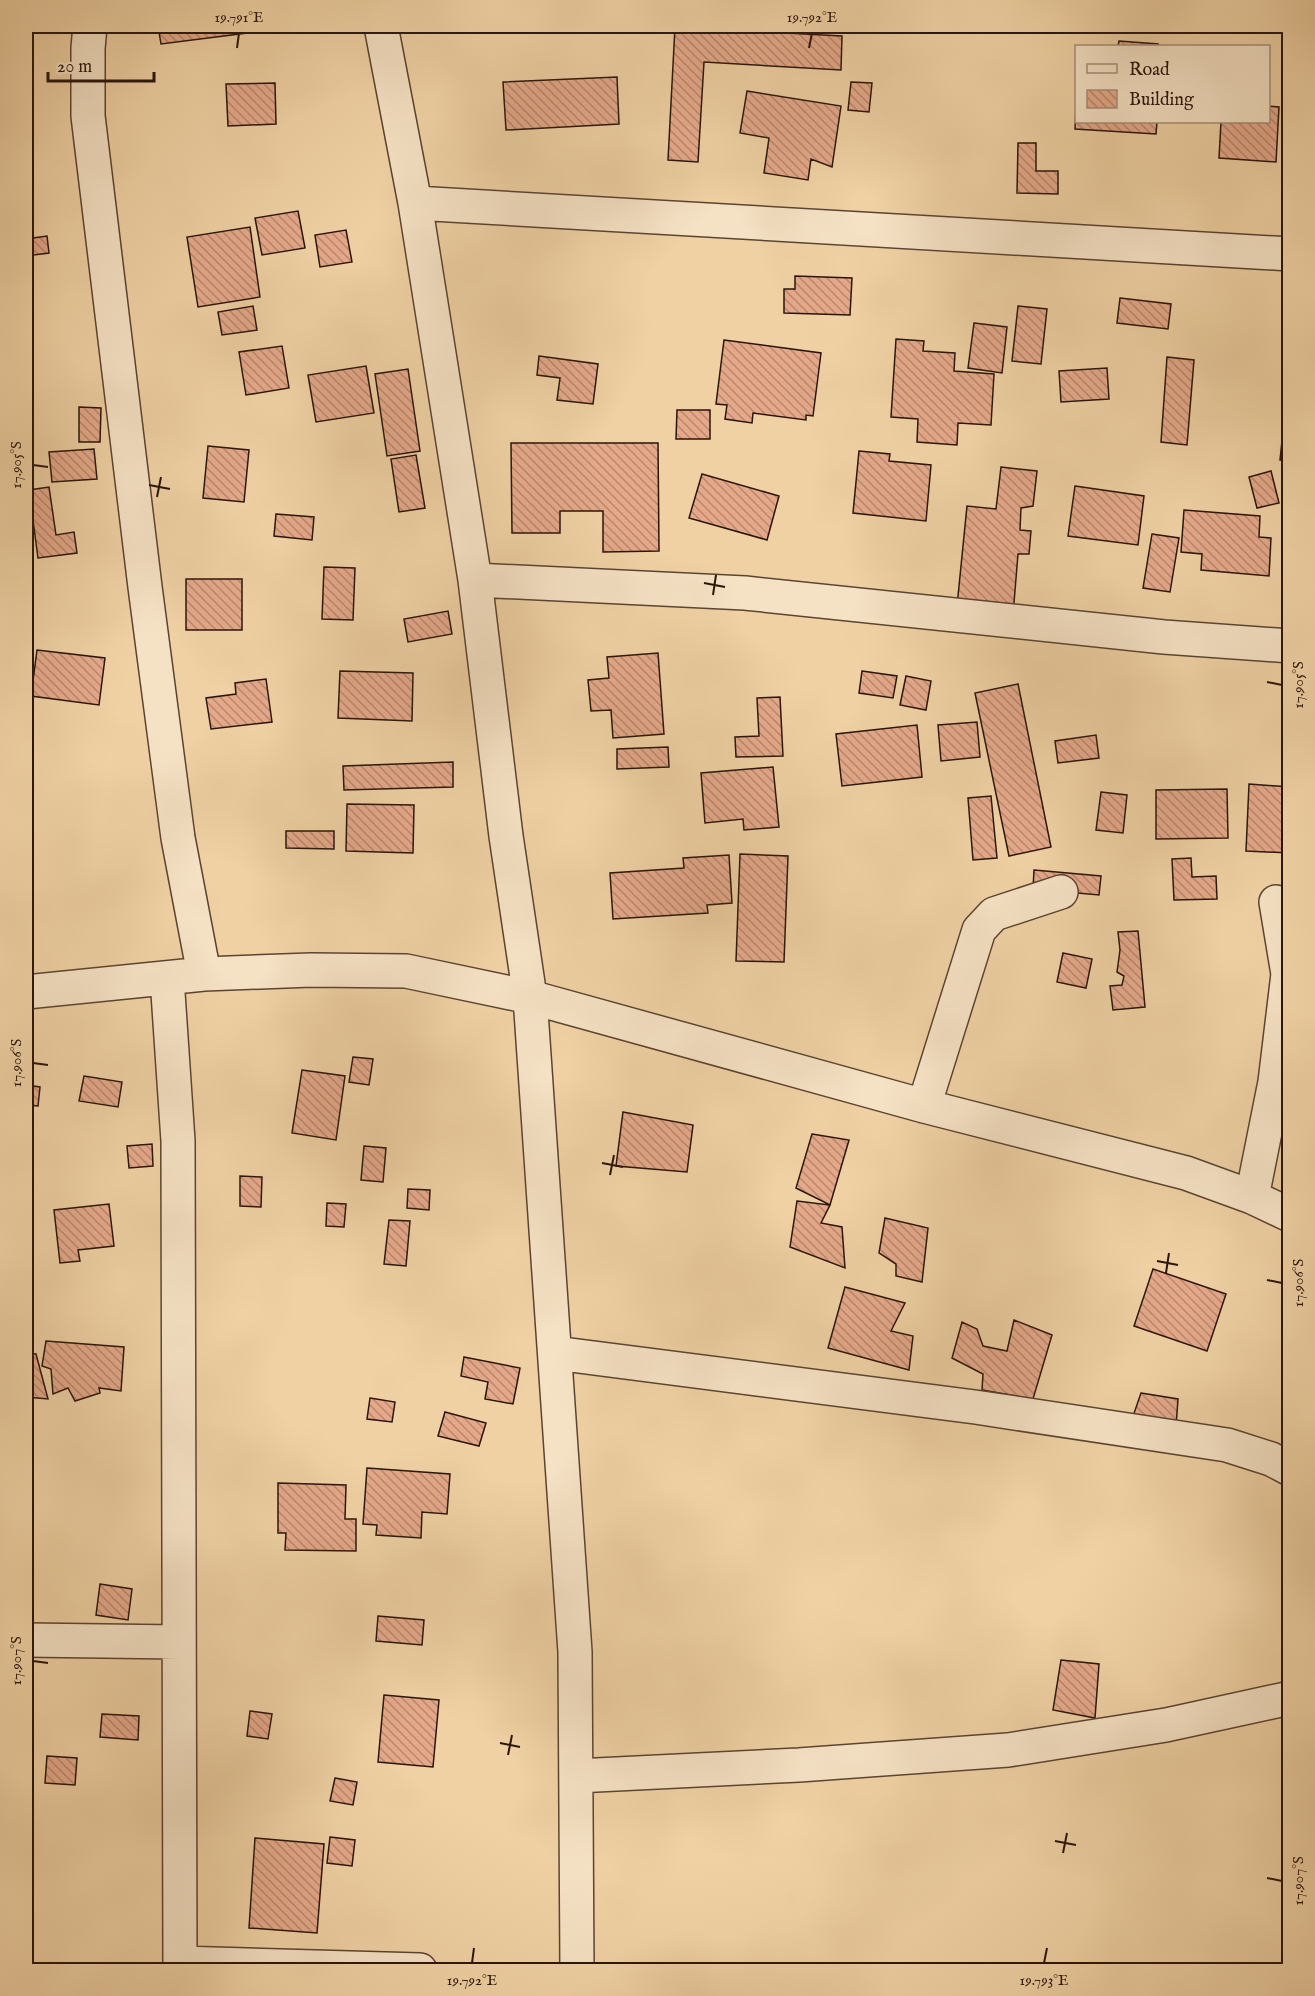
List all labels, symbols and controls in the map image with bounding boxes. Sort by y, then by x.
text: 19.791°E [215,8,263,27]
text: 19.792°E [787,8,837,27]
scale bar [48,45,154,83]
legend [1075,45,1270,123]
text: 20 m [57,56,92,79]
text: Road [1129,59,1170,82]
text: Building [1129,89,1194,112]
text: 17.905°S [7,441,26,489]
text: 17.905°S [1289,661,1308,709]
text: 17.906°S [7,1039,26,1087]
text: 17.906°S [1289,1259,1308,1307]
text: 17.907°S [7,1636,26,1686]
text: 17.907°S [1289,1856,1308,1906]
text: 19.792°E [447,1971,497,1990]
text: 19.793°E [1020,1971,1068,1990]

